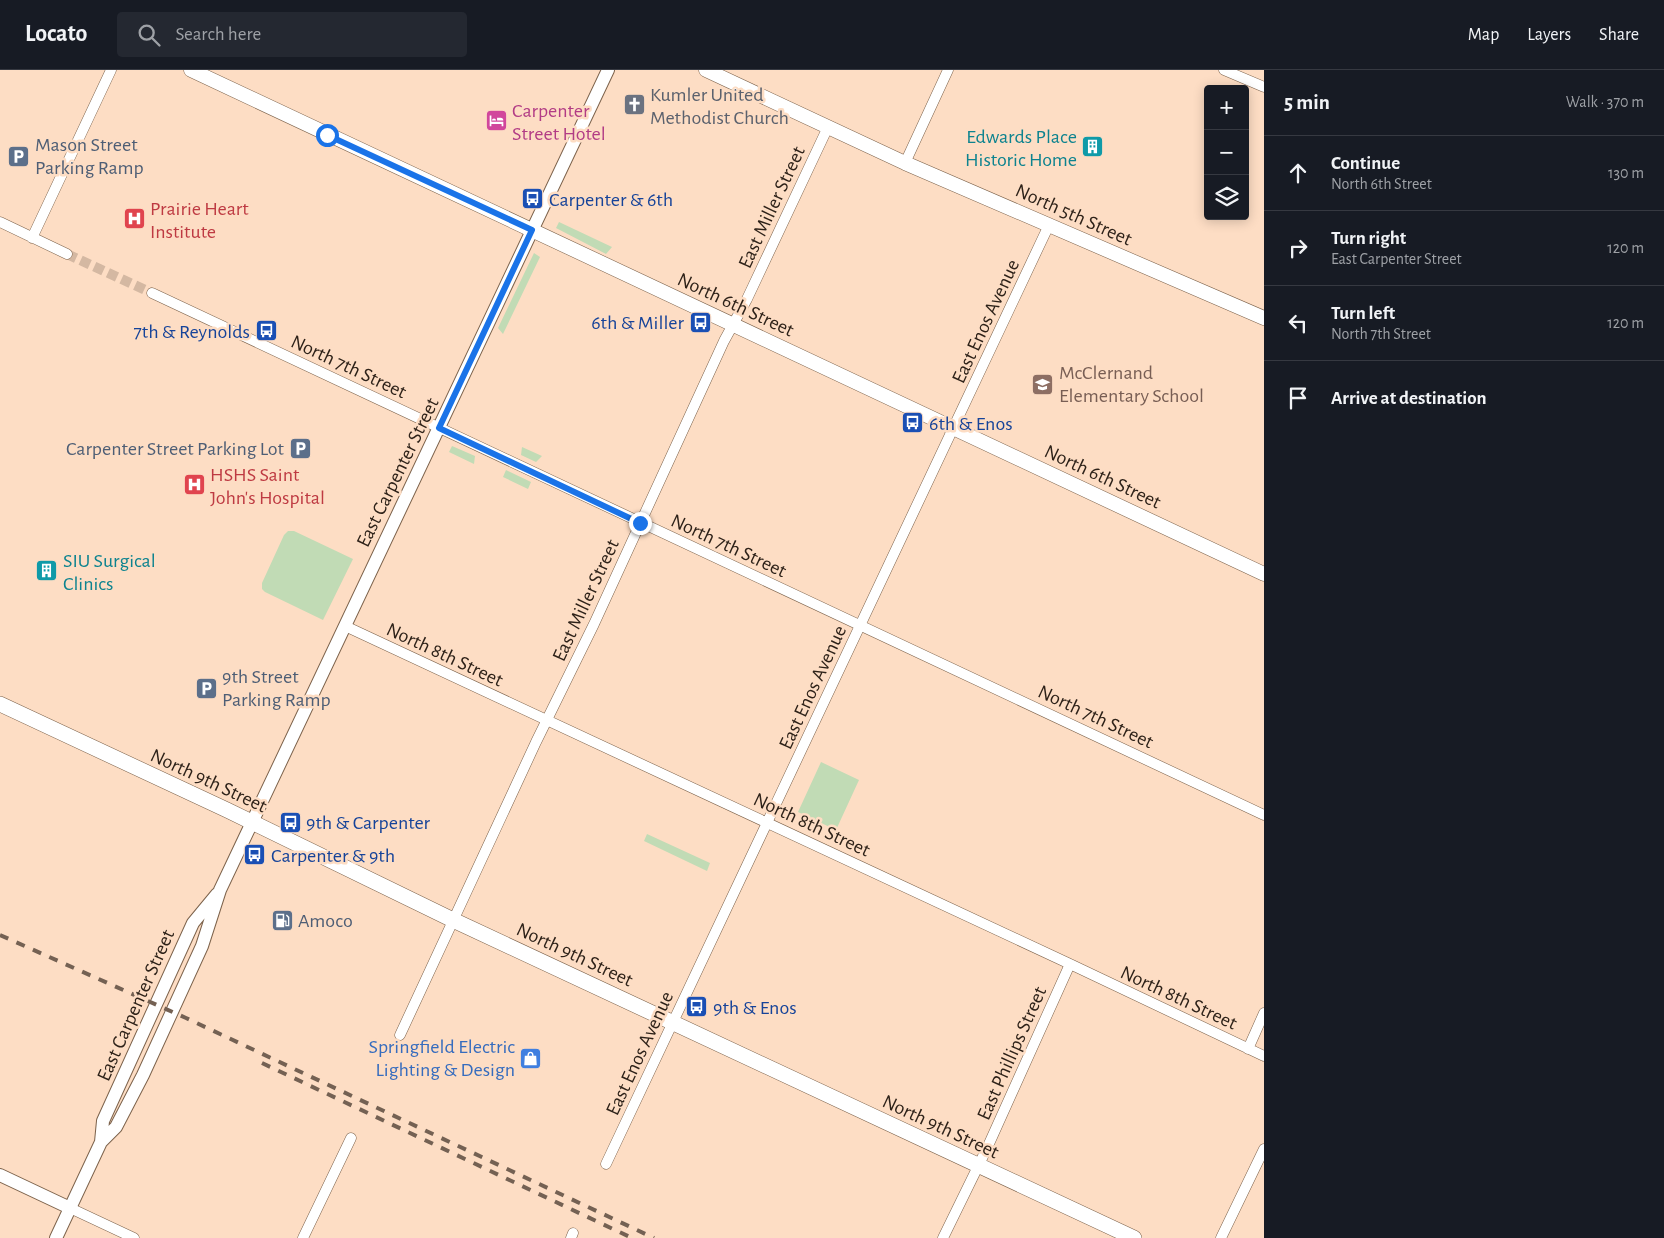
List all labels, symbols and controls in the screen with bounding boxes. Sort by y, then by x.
search box [117,12,467,57]
icon: search [135,21,163,49]
text: Locato [25,22,87,46]
text: Search here [175,25,261,44]
text: Map [1468,26,1499,44]
text: Layers [1527,26,1571,44]
text: Share [1599,26,1639,44]
place label: Kumler United Methodist Church [650,85,789,128]
map controls [1204,85,1249,220]
button: + [1204,85,1249,130]
text: 5 min [1284,92,1330,113]
church icon: Kumler United Methodist Church [622,93,646,117]
text: Walk · 370 m [1566,94,1644,110]
place label: Carpenter Street Hotel [512,101,606,144]
hotel icon: Carpenter Street Hotel [484,109,508,133]
route start [316,124,339,147]
place label: Edwards Place Historic Home [965,127,1077,170]
button: − [1204,130,1249,175]
place label: Mason Street Parking Ramp [35,135,144,178]
building icon: Edwards Place Historic Home [1081,135,1105,159]
street label: East Miller Street [735,143,809,272]
parking icon: Mason Street Parking Ramp [7,144,31,168]
text: Continue [1331,154,1400,173]
icon: ahead [1284,159,1312,187]
text: 130 m [1608,165,1644,181]
button: layers [1204,175,1249,220]
text: North 6th Street [1331,176,1432,192]
street label: North 5th Street [1012,180,1135,250]
bus stop icon: Carpenter & 6th [521,187,545,211]
place label: Carpenter & 6th [549,190,673,210]
place label: Prairie Heart Institute [150,199,249,242]
hospital icon: Prairie Heart Institute [122,207,146,231]
text: Turn right [1331,229,1406,248]
icon: right [1284,234,1312,262]
text: 120 m [1607,240,1644,256]
text: East Carpenter Street [1331,251,1462,267]
street label: East Enos Avenue [948,256,1023,386]
street label: North 6th Street [674,269,797,341]
text: Turn left [1331,304,1395,323]
icon: left [1284,309,1312,337]
bus stop icon: 6th & Miller [688,310,712,334]
place label: 6th & Miller [591,313,685,333]
text: 120 m [1607,315,1644,331]
bus stop icon: 7th & Reynolds [254,319,278,343]
place label: 7th & Reynolds [133,322,250,342]
text: North 7th Street [1331,326,1431,342]
street label: North 7th Street [288,331,410,403]
place label: McClernand Elementary School [1059,363,1204,406]
school or university icon: McClernand Elementary School [1031,372,1055,396]
icon: arrive [1284,384,1312,412]
text: Arrive at destination [1331,389,1487,408]
street label: East Carpenter Street [353,394,443,550]
bus stop icon: 6th & Enos [901,411,925,435]
place label: 6th & Enos [929,414,1013,434]
parking icon: Carpenter Street Parking Lot [288,436,312,460]
place label: Carpenter Street Parking Lot [66,439,285,459]
street label: North 6th Street [1041,441,1164,513]
place label: HSHS Saint John's Hospital [210,465,325,508]
hospital icon: HSHS Saint John's Hospital [182,473,206,497]
street label: North 7th Street [668,510,790,582]
route end [629,512,652,535]
street label: East Miller Street [549,536,623,665]
place label: SIU Surgical Clinics [63,551,156,594]
building icon: SIU Surgical Clinics [35,559,59,583]
street label: North 8th Street [383,619,506,691]
street label: East Enos Avenue [775,622,850,752]
place label: 9th Street Parking Ramp [222,667,331,710]
parking icon: 9th Street Parking Ramp [194,676,218,700]
street label: North 7th Street [1035,681,1157,753]
street label: North 9th Street [147,745,270,817]
street label: North 8th Street [750,789,873,861]
bus stop icon: 9th & Carpenter [278,810,302,834]
place label: 9th & Carpenter [306,813,431,833]
bus stop icon: Carpenter & 9th [243,843,267,867]
place label: Carpenter & 9th [271,846,395,866]
fuel station icon: Amoco [270,908,294,932]
place label: Amoco [298,911,353,931]
street label: North 9th Street [513,919,636,991]
street label: East Carpenter Street [94,926,179,1084]
street label: North 8th Street [1117,962,1240,1034]
street label: East Phillips Street [974,983,1051,1123]
street label: East Enos Avenue [602,988,677,1118]
bus stop icon: 9th & Enos [685,995,709,1019]
place label: 9th & Enos [713,998,797,1018]
place label: Springfield Electric Lighting & Design [368,1037,515,1080]
shop icon: Springfield Electric Lighting & Design [519,1046,543,1070]
street label: North 9th Street [879,1091,1002,1163]

